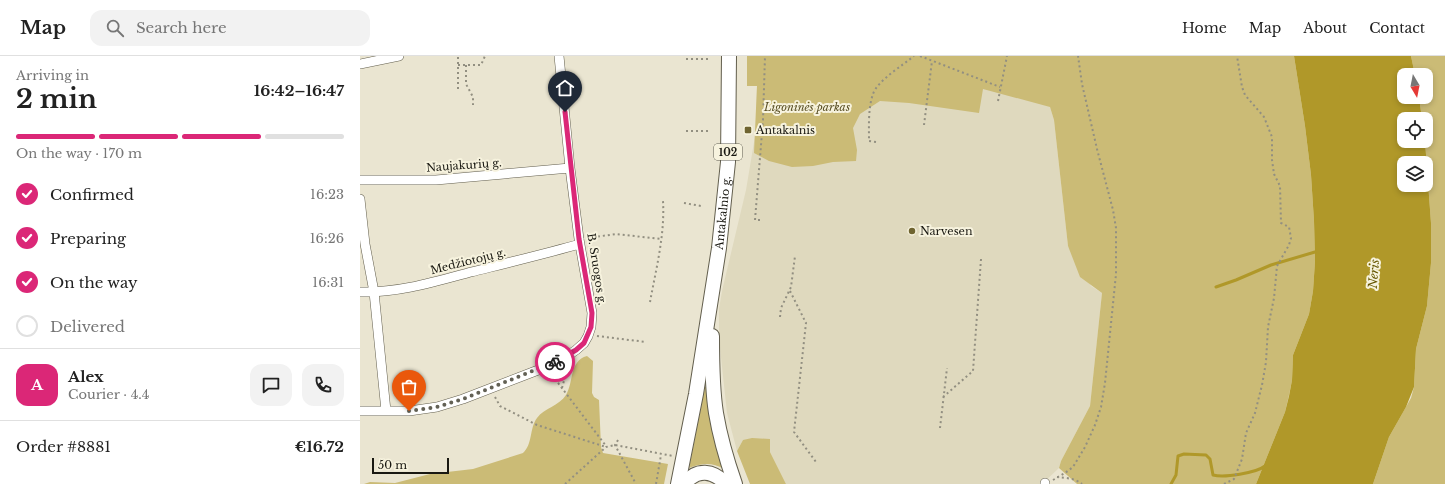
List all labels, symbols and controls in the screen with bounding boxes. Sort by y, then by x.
search box [90,10,370,46]
text: Map [20,16,66,39]
icon: search [104,17,126,39]
text: Search here [136,18,227,37]
text: Home [1182,19,1227,37]
text: Map [1249,19,1281,37]
text: About [1303,19,1347,37]
text: Contact [1369,19,1425,37]
text: Arriving in [16,67,89,84]
north arrow [1397,68,1433,104]
map controls [1397,68,1433,192]
pin [548,71,582,112]
icon: home [554,77,576,99]
text: 16:42–16:47 [254,81,344,100]
text: 2 min [16,83,97,115]
park label: Ligoninės parkas [763,100,850,114]
button: locate [1397,112,1433,148]
place label: Antakalnis [755,123,815,137]
marker: Antakalnis [743,125,753,135]
road number: 102 [714,144,742,160]
text: On the way · 170 m [16,145,142,162]
street label: Naujakurių g. [426,155,502,175]
button: layers [1397,156,1433,192]
street label: Antakalnio g. [712,175,734,251]
icon: check [16,183,38,205]
text: Confirmed [50,185,134,204]
text: 16:23 [310,186,344,203]
place label: Narvesen [920,224,973,238]
marker: Narvesen [907,226,917,236]
icon: check [16,227,38,249]
text: Preparing [50,229,126,248]
text: 16:26 [310,230,344,247]
street label: B. Sruogos g. [584,232,610,306]
street label: Medžiotojų g. [429,245,507,277]
water label: Neris [1365,258,1382,290]
icon: check [16,271,38,293]
text: On the way [50,273,138,292]
text: 16:31 [312,274,344,291]
text: Delivered [50,317,125,336]
courier [535,342,575,382]
icon: bike [544,351,566,373]
button: chat [250,364,292,406]
button: phone [302,364,344,406]
text: Alex [68,367,104,386]
pin [392,370,426,411]
text: A [31,375,43,394]
icon: bag [398,376,420,398]
text: Courier · 4.4 [68,386,149,403]
text: Order #8881 [16,437,111,456]
text: €16.72 [295,437,344,456]
scale bar [372,456,449,475]
text: 50 m [378,458,407,472]

